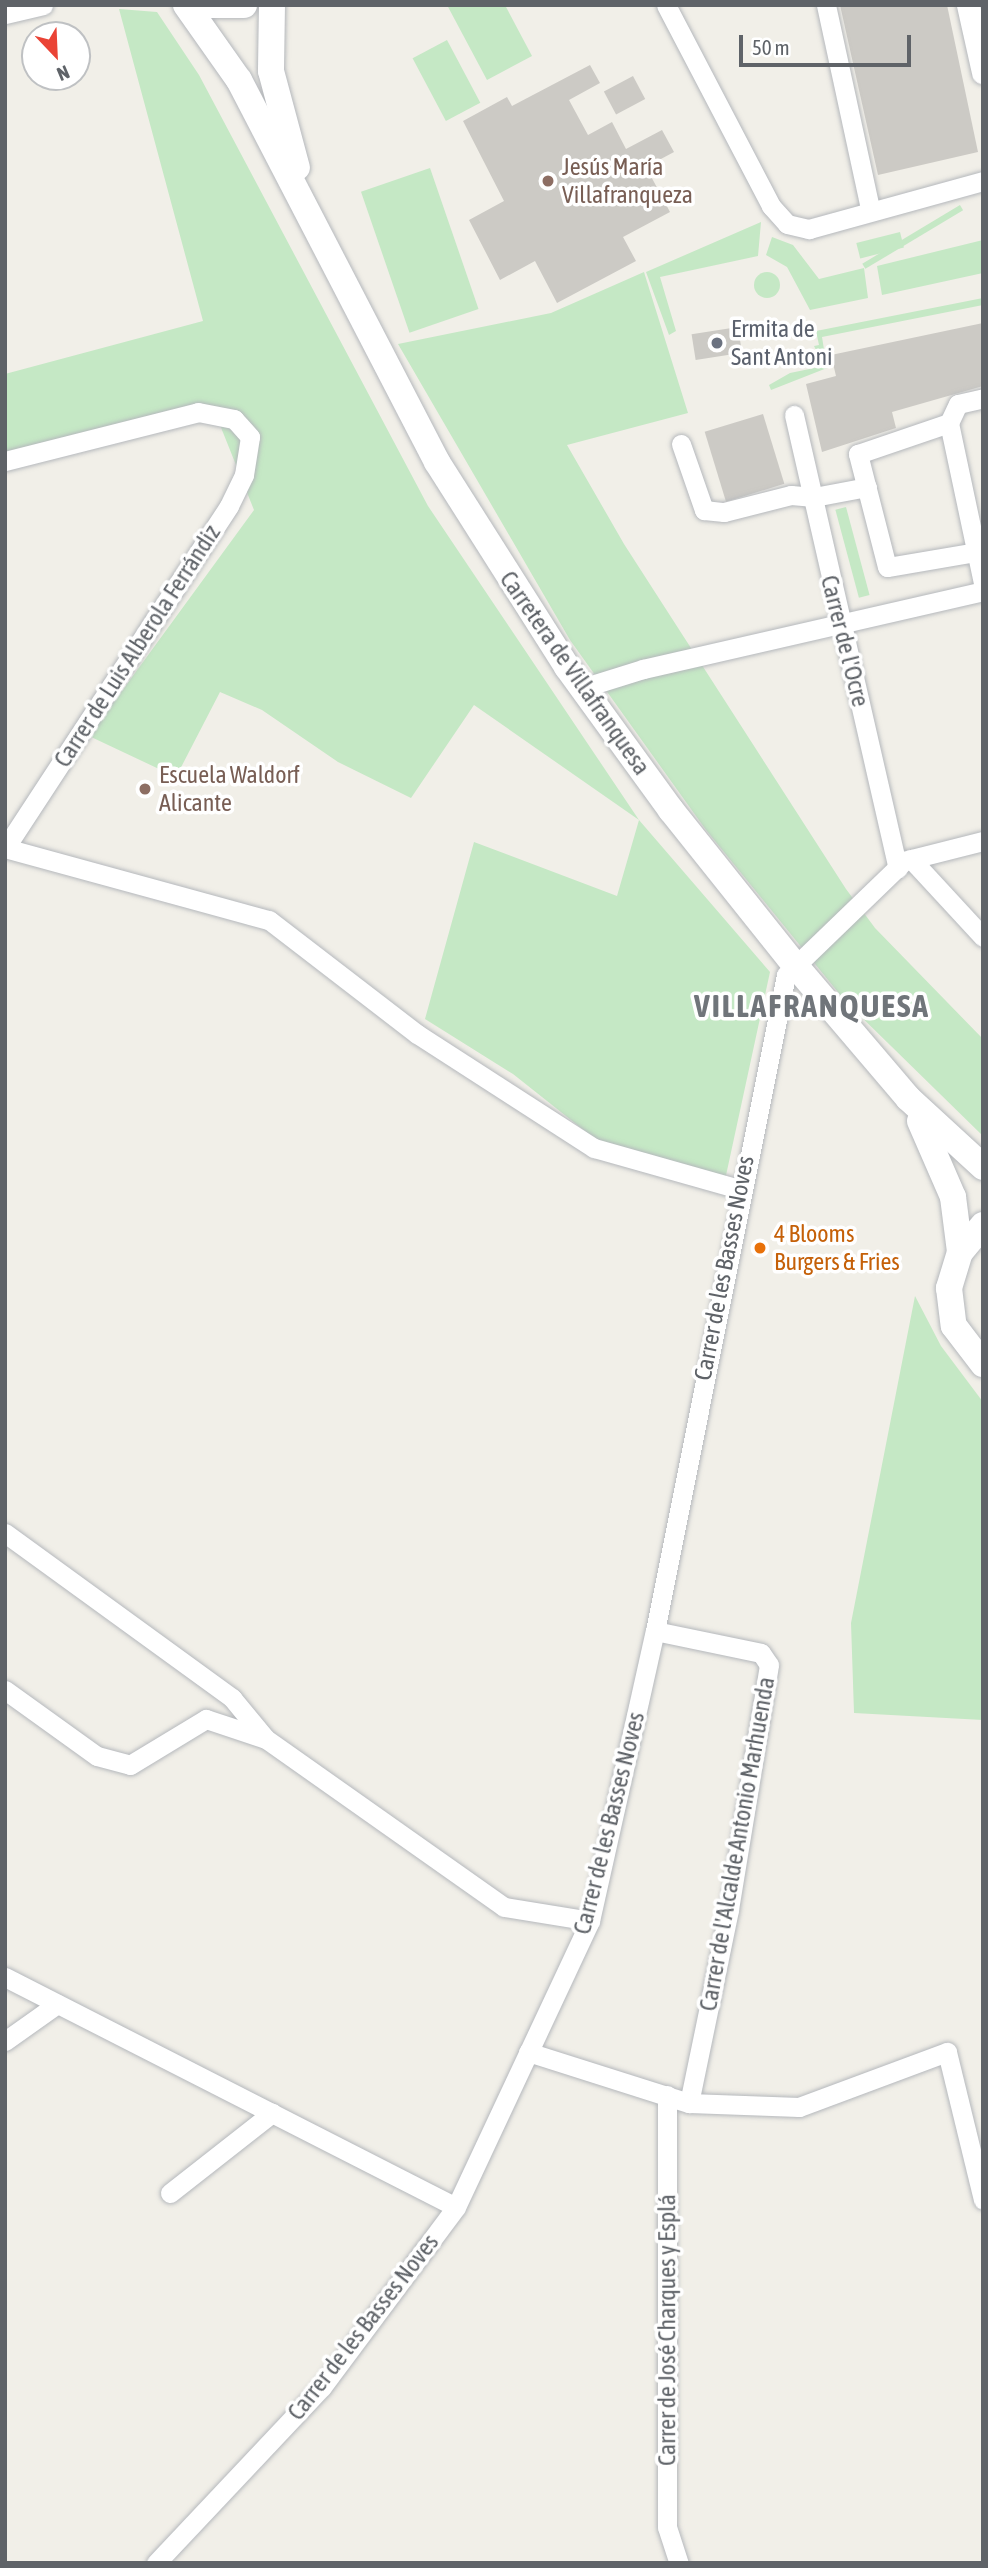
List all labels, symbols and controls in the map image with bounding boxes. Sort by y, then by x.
north arrow [21,21,91,91]
scale bar [743,21,914,65]
text: 50 m [752,35,790,59]
text: N [54,61,73,86]
place label: Jesús María Villafranqueza [562,153,693,209]
marker: Jesús María Villafranqueza [540,173,556,189]
place label: Ermita de Sant Antoni [731,315,833,371]
marker: Ermita de Sant Antoni [709,335,725,351]
street label: Carrer de Luis Alberola Ferrándiz [48,520,226,772]
street label: Carretera de Villafranquesa [494,566,656,780]
street label: Carrer de l'Ocre [815,572,875,710]
place label: Escuela Waldorf Alicante [159,761,300,817]
marker: Escuela Waldorf Alicante [137,781,153,797]
district label: VILLAFRANQUESA [696,987,928,1025]
street label: Carrer de les Basses Noves [688,1153,760,1383]
place label: 4 Blooms Burgers & Fries [774,1220,900,1276]
marker: 4 Blooms Burgers & Fries [752,1240,768,1256]
street label: Carrer de l'Alcalde Antonio Marhuenda [693,1675,781,2013]
street label: Carrer de les Basses Noves [567,1709,651,1937]
street label: Carrer de José Charques y Esplá [653,2194,681,2466]
street label: Carrer de les Basses Noves [281,2228,445,2426]

